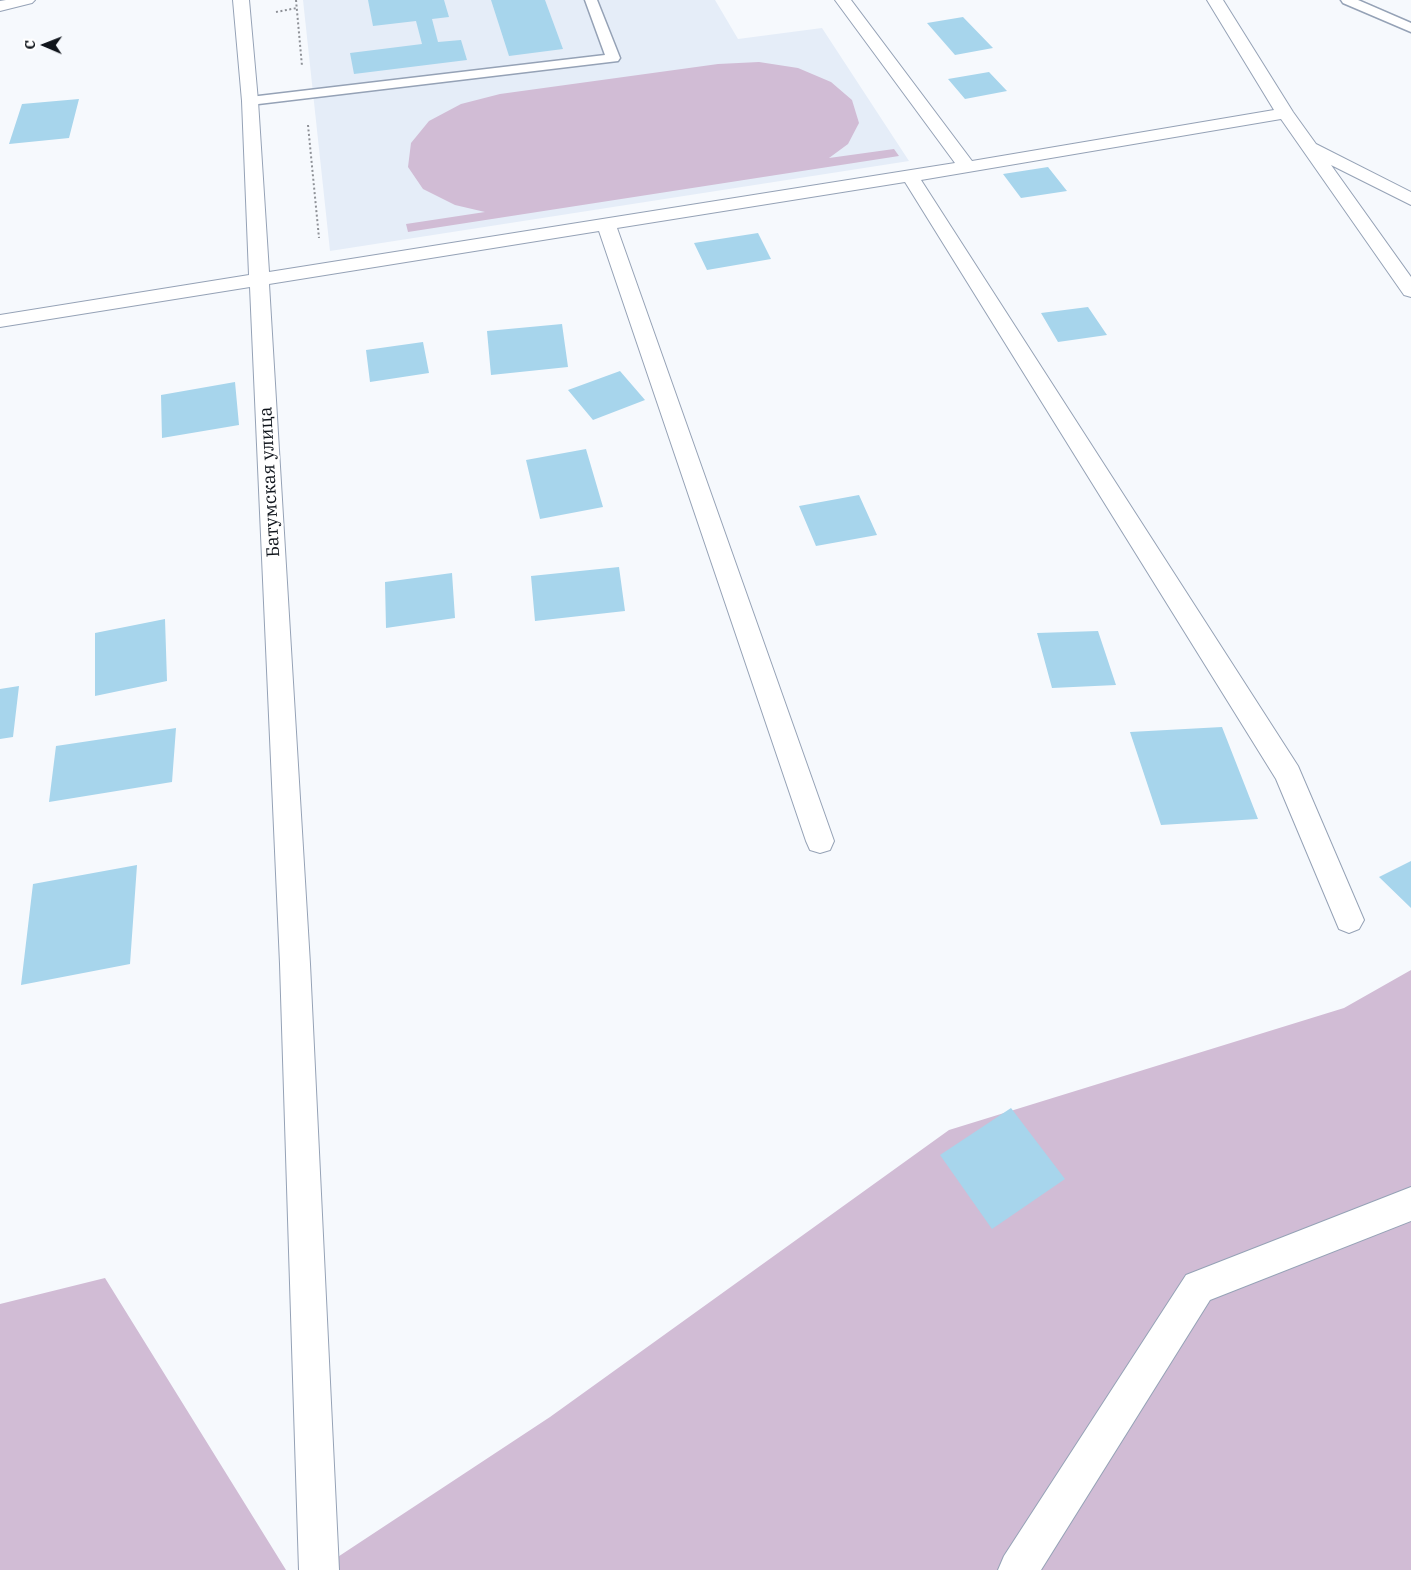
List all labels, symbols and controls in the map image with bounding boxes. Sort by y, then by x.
north arrow [20,20,70,70]
text: С [21,40,39,50]
street label: Батумская улица [255,406,285,558]

